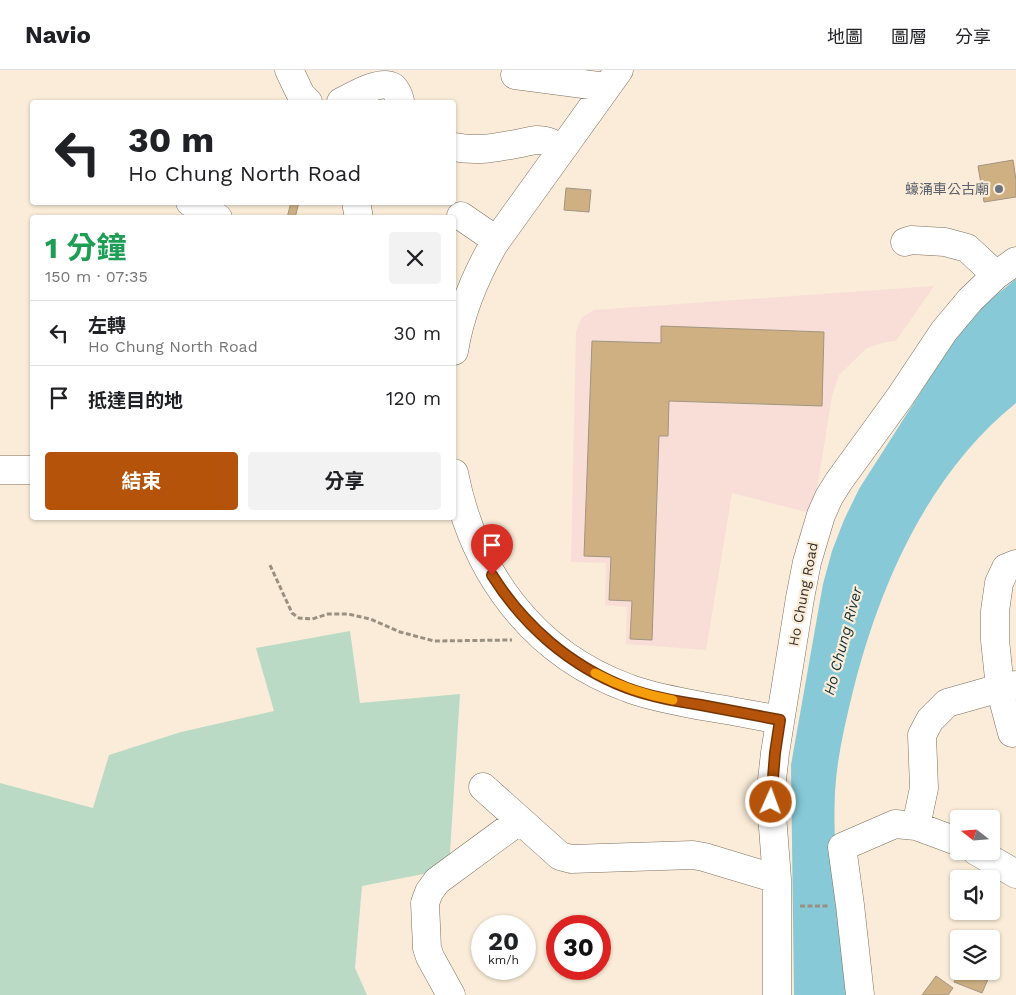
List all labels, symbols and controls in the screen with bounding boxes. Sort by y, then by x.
text: Navio [25,21,91,49]
text: 地圖 [827,26,863,47]
text: 圖層 [891,26,927,47]
text: 分享 [955,26,991,47]
text: 30 m [128,119,214,161]
icon: left [45,120,110,185]
text: Ho Chung North Road [128,161,361,186]
place label: 蠔涌車公古廟 [905,181,989,197]
marker: 蠔涌車公古廟 [993,183,1005,195]
text: 1 分鐘 [45,230,127,265]
button: close [389,232,441,284]
text: 150 m · 07:35 [45,267,148,286]
text: 左轉 [88,314,126,337]
icon: left [45,319,73,347]
text: 30 m [394,322,441,345]
text: Ho Chung North Road [88,337,258,356]
icon: arrive [45,384,73,412]
text: 120 m [386,387,441,410]
text: 抵達目的地 [88,389,183,412]
button: 結束 [45,452,238,510]
button: 分享 [248,452,441,510]
pin [471,524,513,575]
icon: arrive [478,531,506,559]
street label: Ho Chung Road [785,541,821,647]
water label: Ho Chung River [820,584,866,697]
position arrow [744,775,796,827]
north arrow [950,810,1000,860]
map controls [950,810,1000,980]
button: sound [950,870,1000,920]
speed limit sign: 30 [546,915,611,980]
text: 20 [488,927,519,956]
button: layers [950,930,1000,980]
text: km/h [488,953,519,967]

